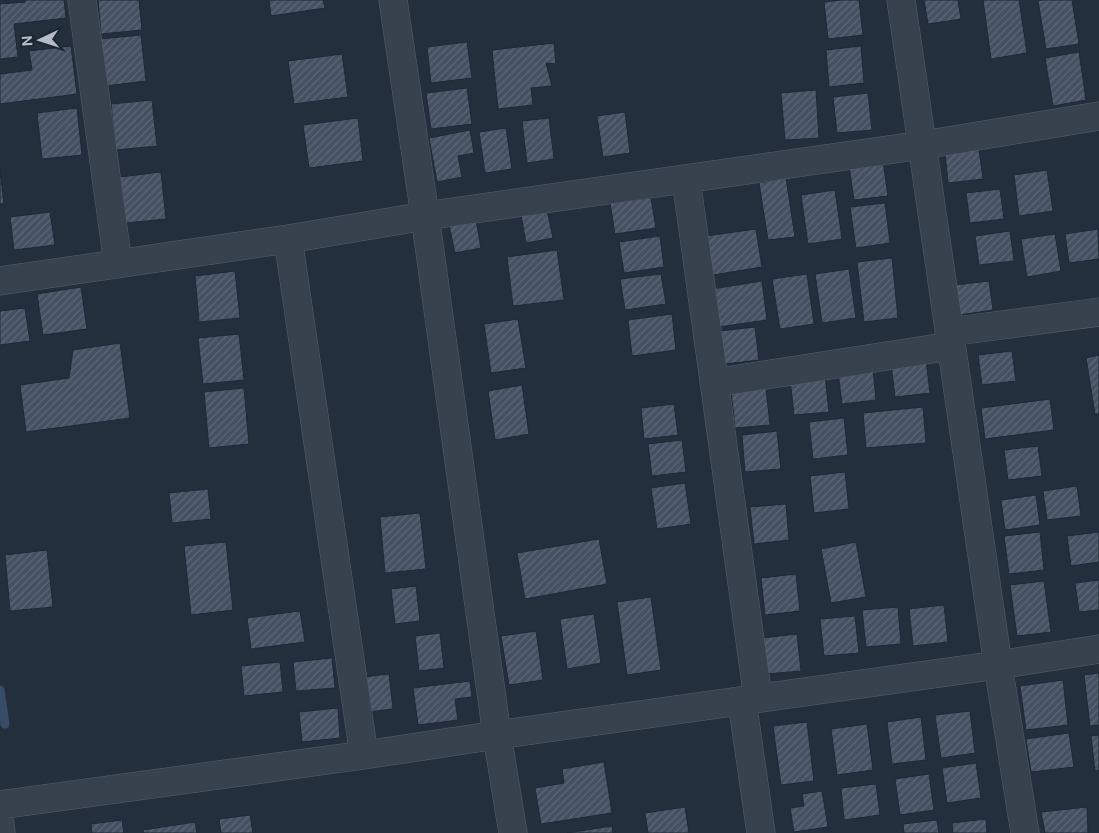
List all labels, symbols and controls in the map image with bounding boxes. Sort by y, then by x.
north arrow [15,15,65,65]
text: N [19,35,35,47]

